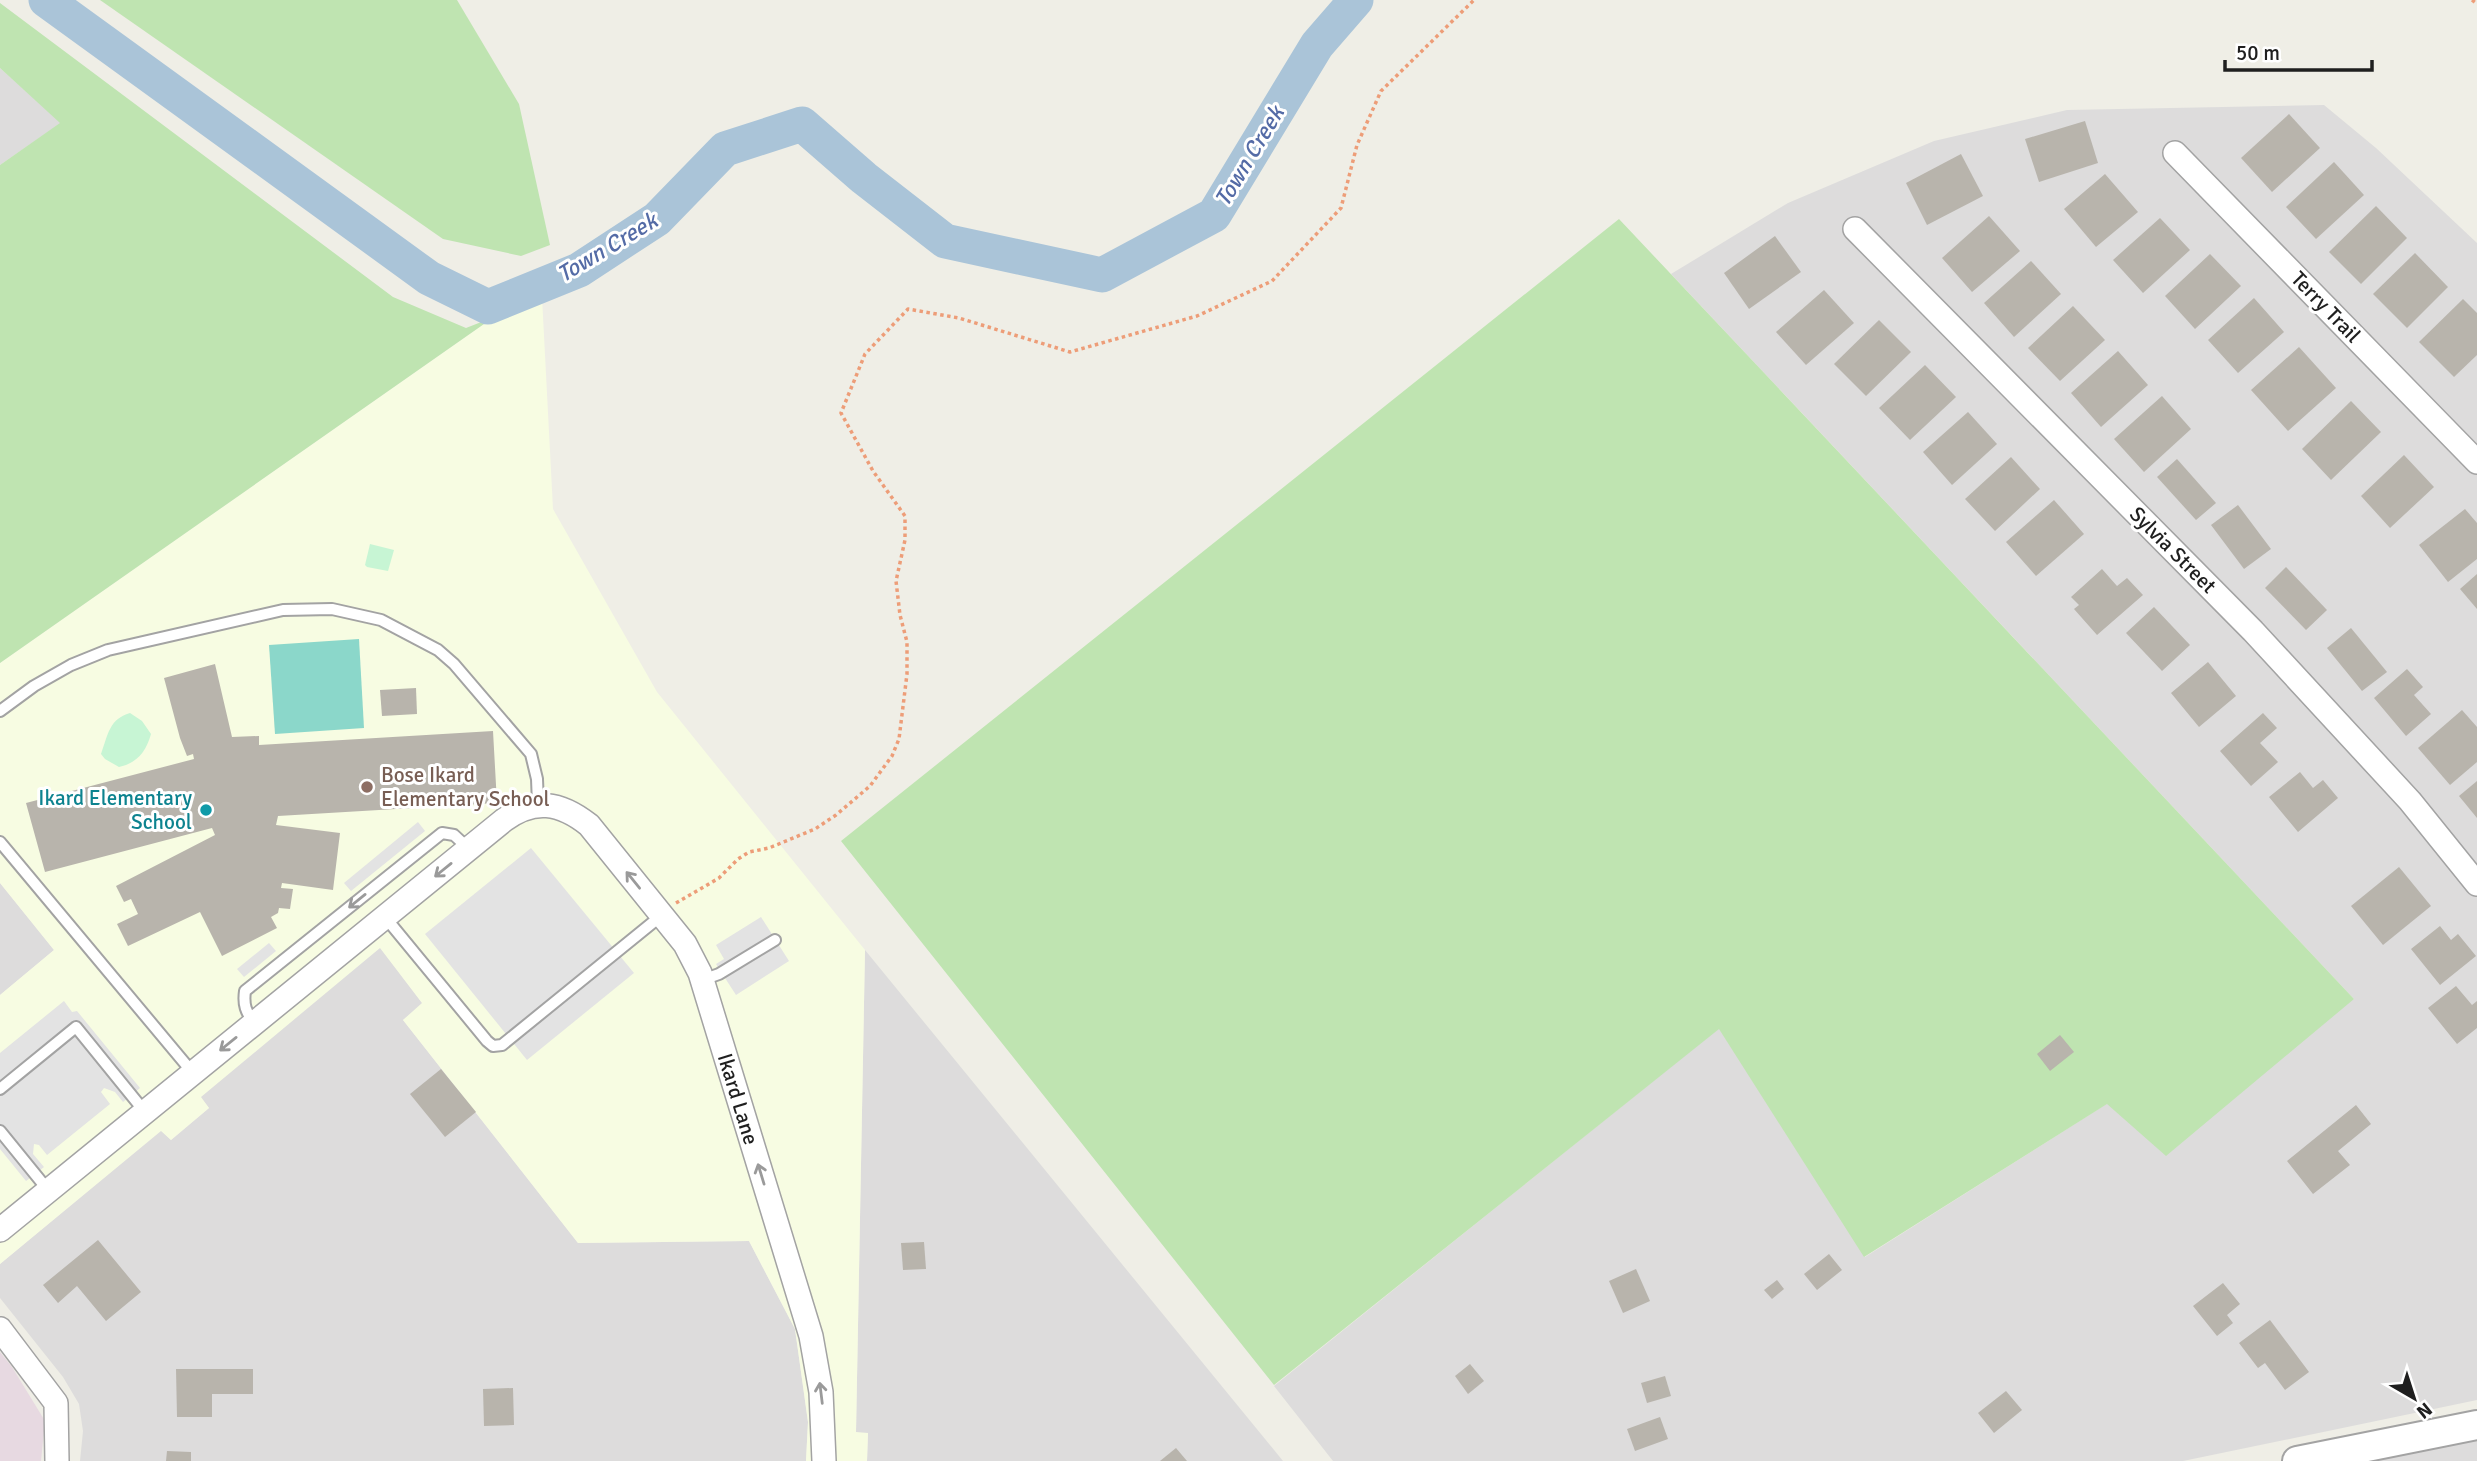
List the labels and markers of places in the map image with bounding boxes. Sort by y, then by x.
place label: Bose Ikard Elementary School [381,762,550,812]
marker: Bose Ikard Elementary School [359,779,375,795]
place label: Ikard Elementary School [38,785,192,835]
marker: Ikard Elementary School [198,802,214,818]

